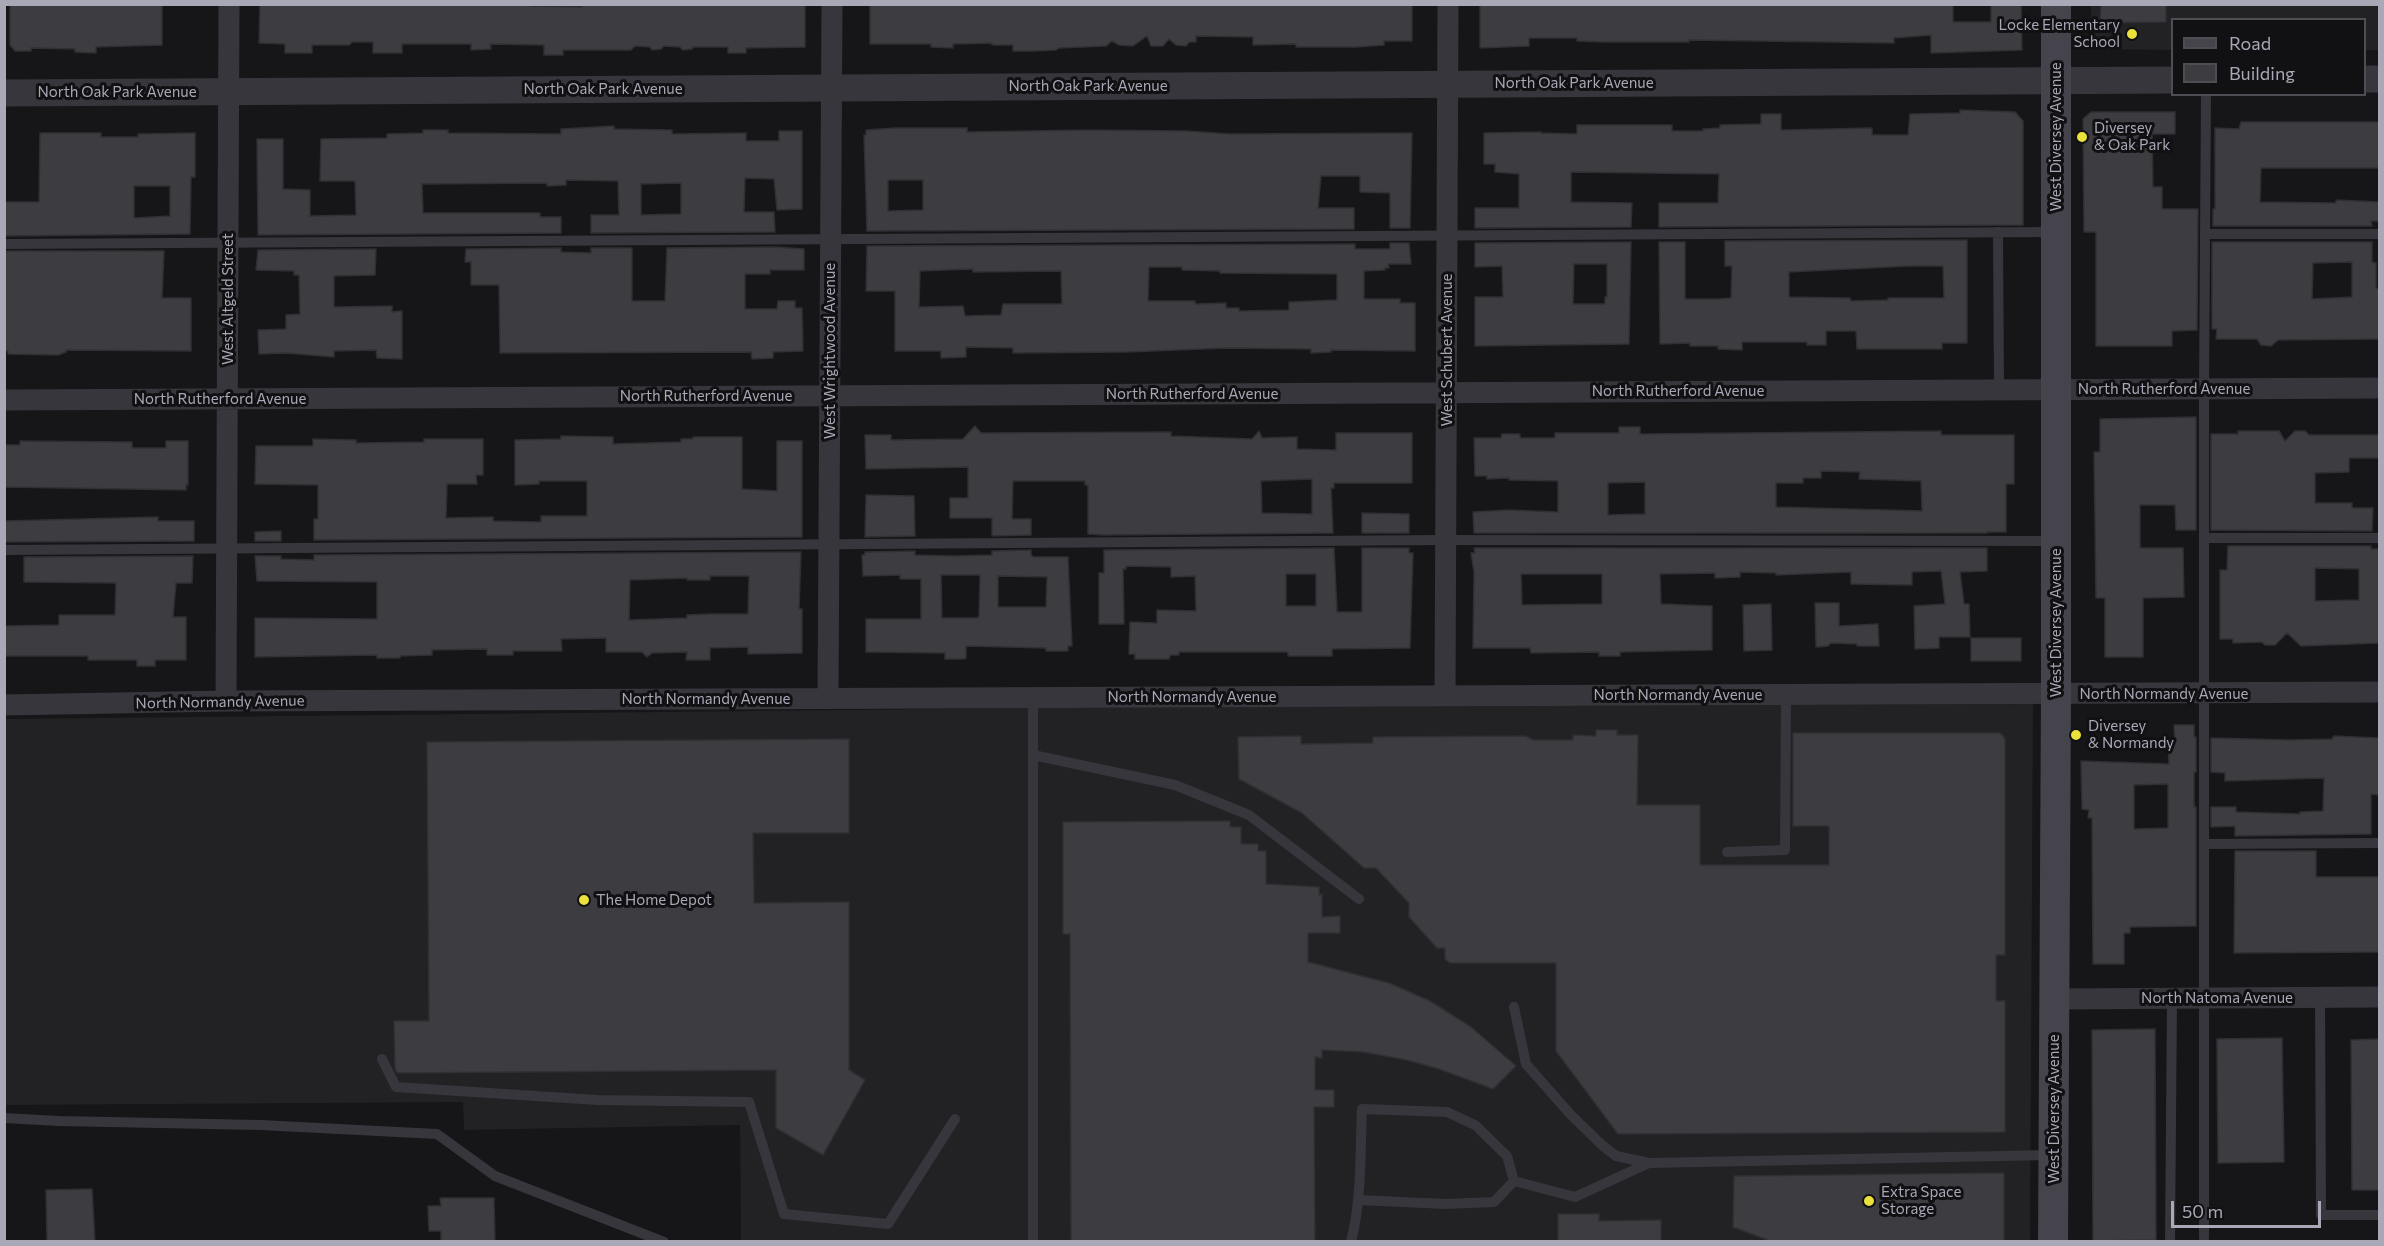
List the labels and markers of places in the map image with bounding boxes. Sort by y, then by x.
place label: Locke Elementary School [1998,16,2120,51]
marker: Locke Elementary School [2125,27,2139,41]
place label: Diversey & Oak Park [2094,119,2170,154]
marker: Diversey & Oak Park [2075,130,2089,144]
place label: Diversey & Normandy [2088,717,2174,752]
marker: Diversey & Normandy [2069,728,2083,742]
place label: The Home Depot [596,891,712,909]
marker: The Home Depot [577,893,591,907]
place label: Extra Space Storage [1881,1183,1961,1218]
marker: Extra Space Storage [1862,1194,1876,1208]

